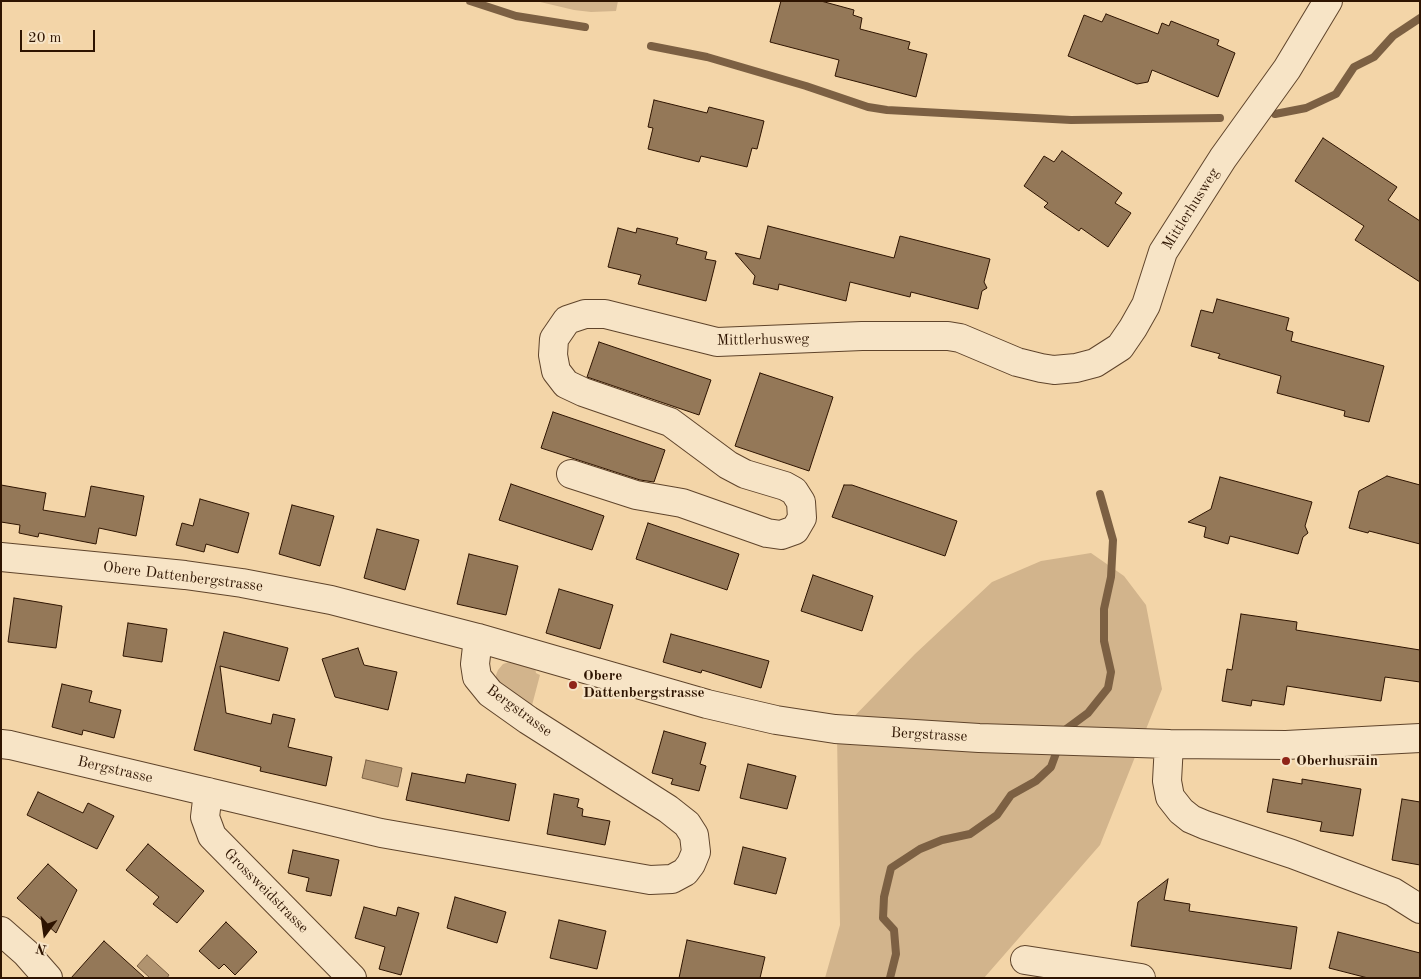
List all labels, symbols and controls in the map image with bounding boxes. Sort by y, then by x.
scale bar [22,20,98,52]
text: 20 m [28,31,62,46]
street label: Mittlerhusweg [1159,165,1223,253]
street label: Mittlerhusweg [716,330,810,350]
street label: Obere Dattenbergstrasse [102,558,264,596]
place label: Obere Dattenbergstrasse [583,667,705,702]
marker: Obere Dattenbergstrasse [567,679,579,691]
street label: Bergstrasse [483,681,555,741]
street label: Bergstrasse [890,724,968,746]
place label: Oberhusrain [1296,752,1378,770]
street label: Bergstrasse [76,753,154,787]
marker: Oberhusrain [1280,755,1292,767]
street label: Grossweidstrasse [220,845,312,937]
north arrow [20,909,70,959]
text: N [34,940,48,957]

